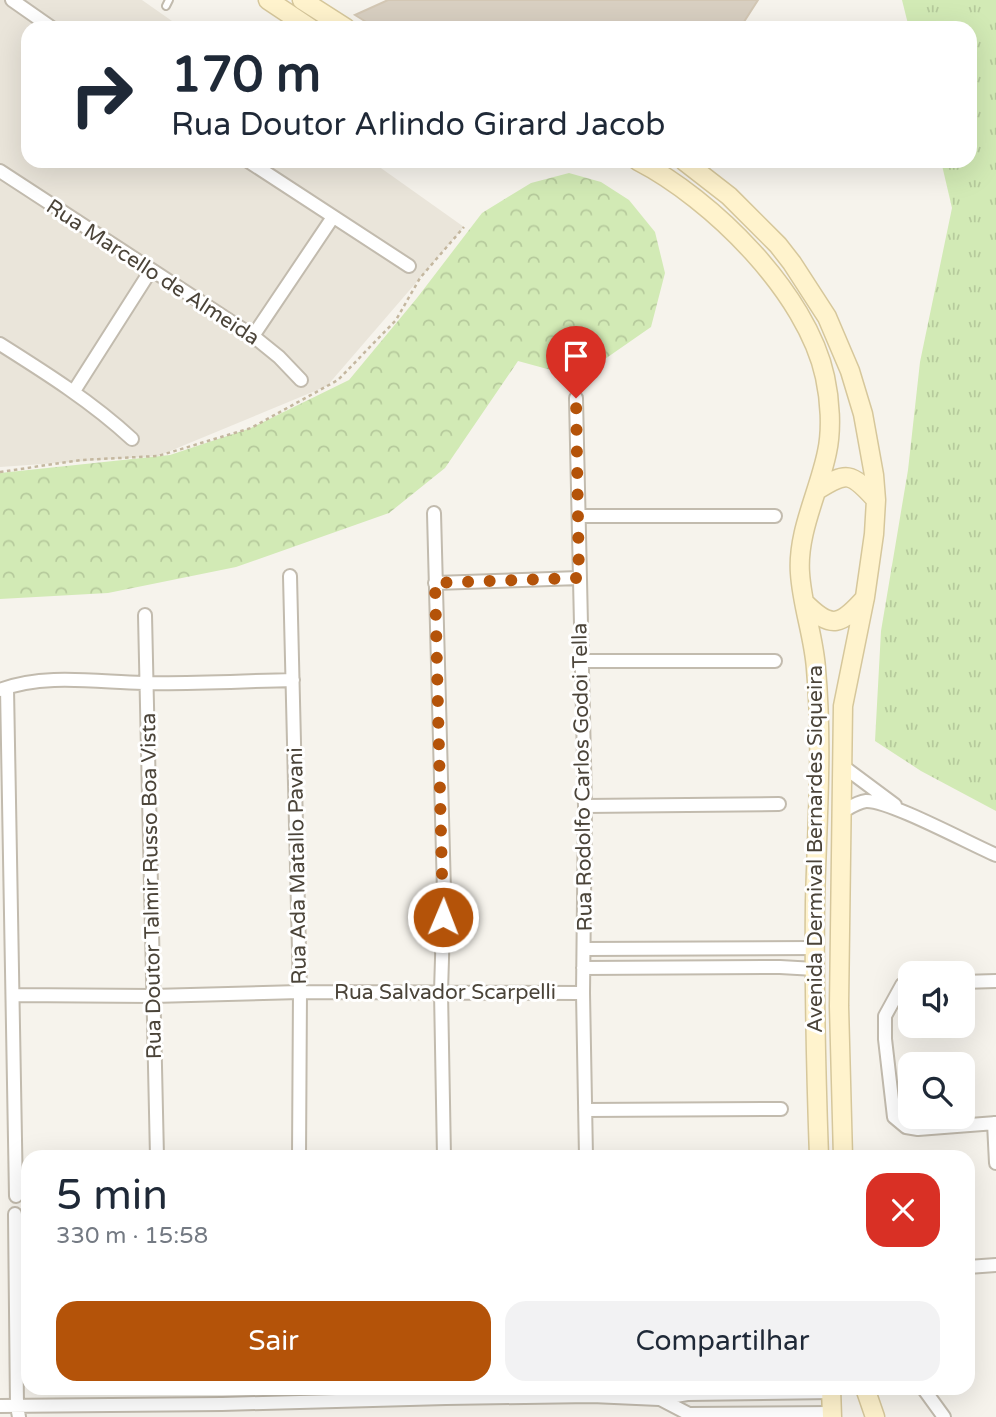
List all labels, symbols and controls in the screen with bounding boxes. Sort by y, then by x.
text: 170 m [171,46,321,105]
icon: right [56,49,147,140]
text: Rua Doutor Arlindo Girard Jacob [171,106,666,144]
street label: Rua Marcello de Almeida [41,194,264,351]
pin [546,326,606,398]
icon: arrive [557,337,595,375]
street label: Rua Rodolfo Carlos Godoi Tella [567,623,598,931]
street label: Avenida Dermival Bernardes Siqueira [803,665,828,1033]
street label: Rua Doutor Talmir Russo Boa Vista [136,713,167,1059]
street label: Rua Ada Matallo Pavani [283,747,312,985]
position arrow [406,880,480,954]
map controls [898,961,975,1129]
button: sound [898,961,975,1038]
street label: Rua Salvador Scarpelli [334,980,556,1005]
button: search [898,1052,975,1129]
text: 5 min [56,1170,168,1221]
button: close [866,1173,940,1247]
text: 330 m · 15:58 [56,1222,208,1250]
button: Sair [56,1301,491,1381]
button: Compartilhar [505,1301,940,1381]

